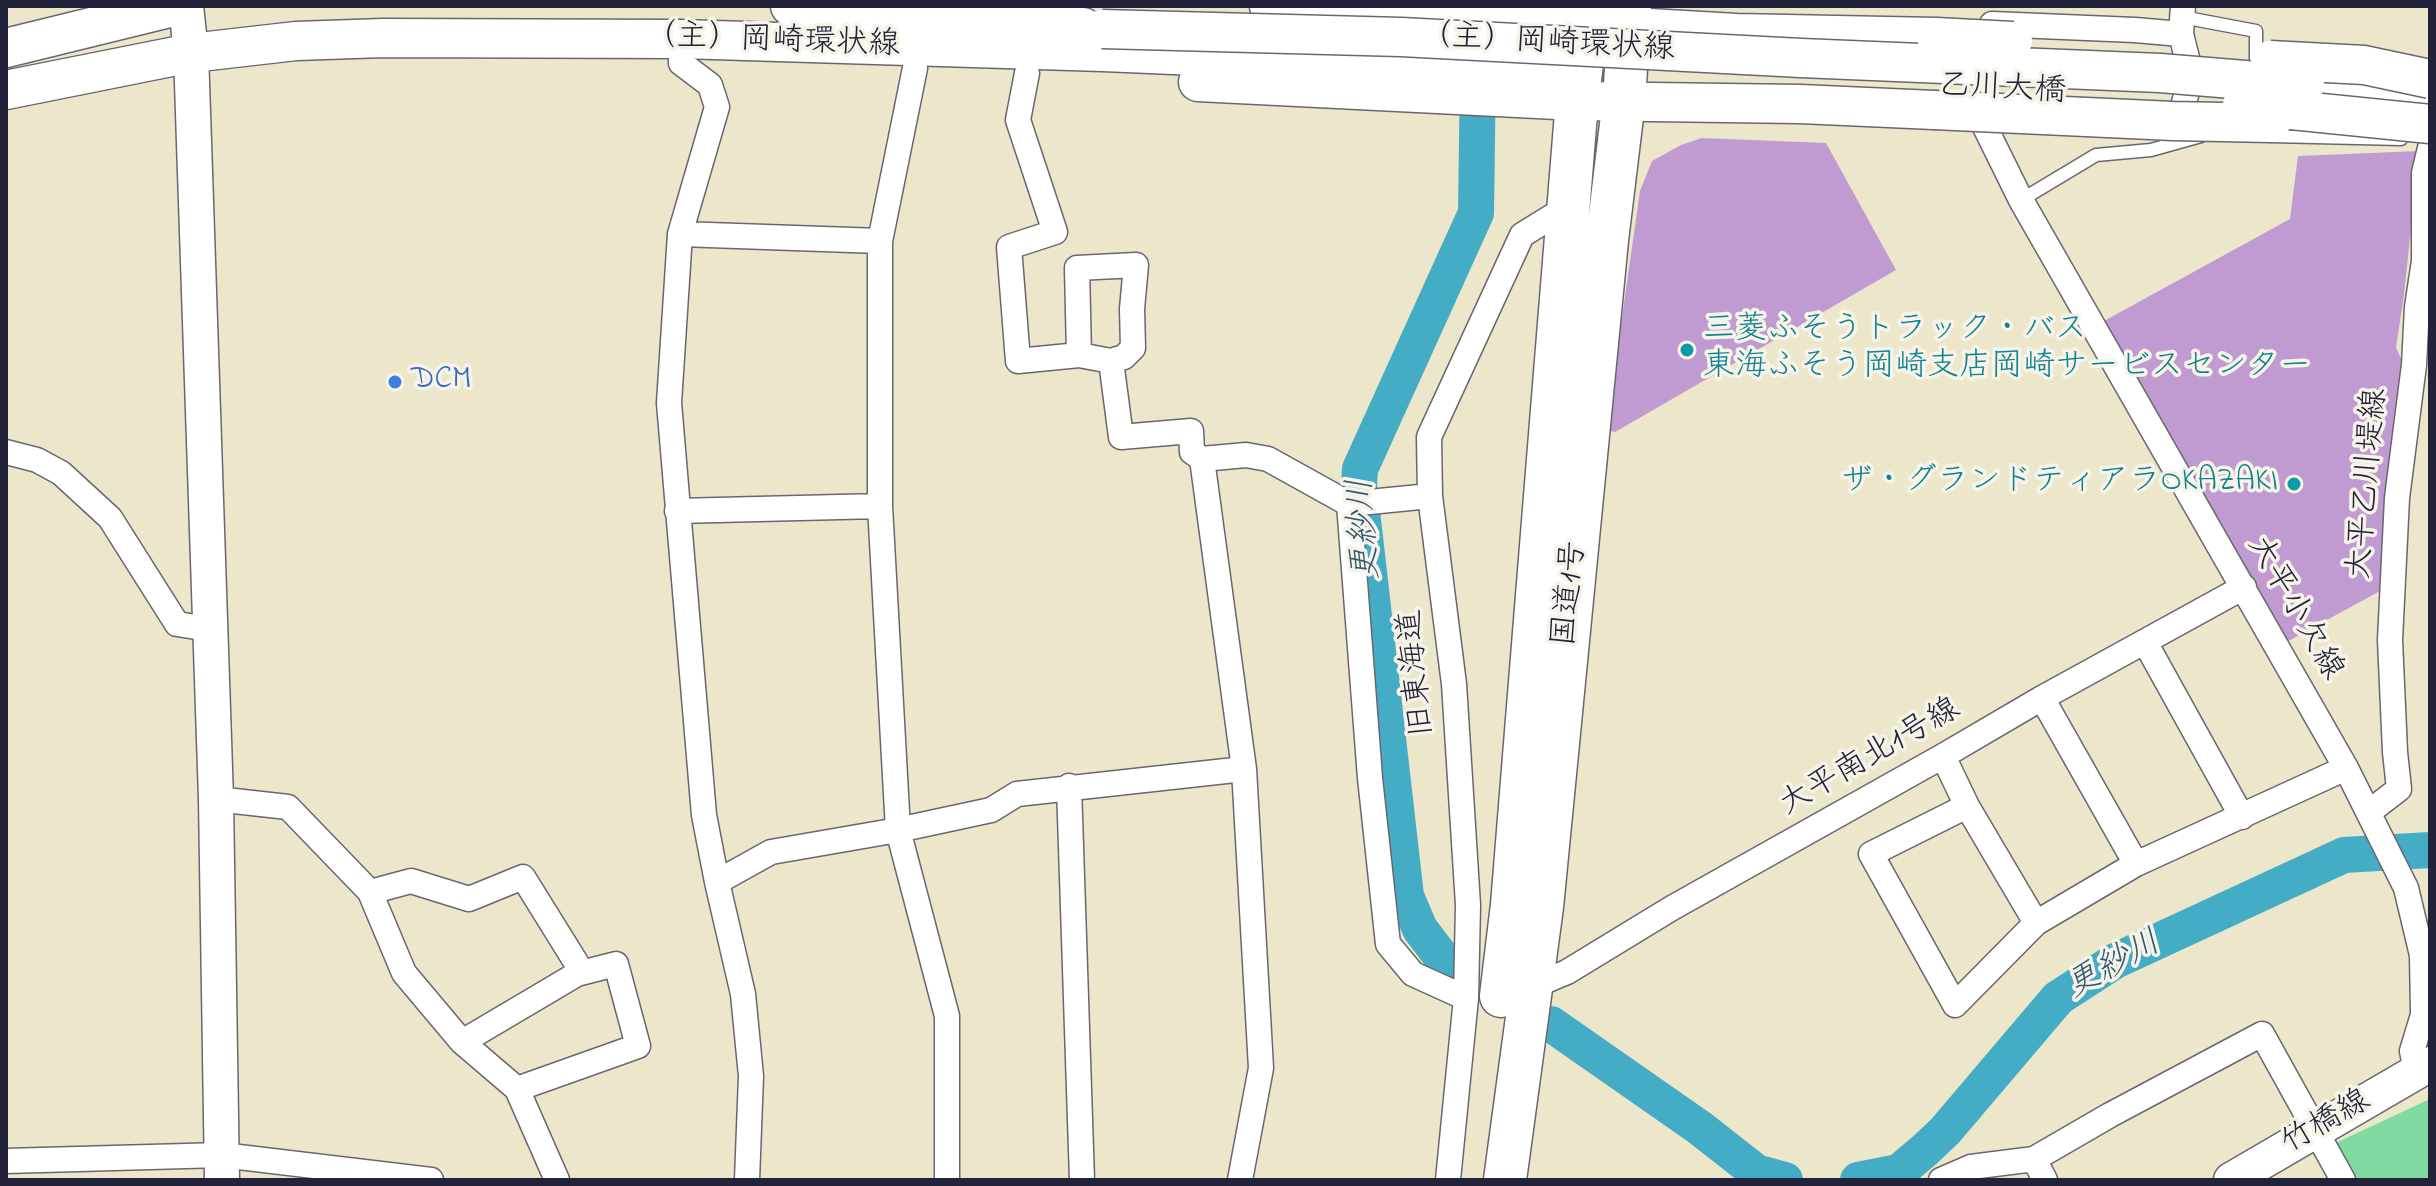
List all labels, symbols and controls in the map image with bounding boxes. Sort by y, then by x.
street label: （主）岡崎環状線 [643,19,901,67]
street label: （主）岡崎環状線 [1418,19,1676,71]
street label: 乙川大橋 [1937,68,2067,114]
place label: 三菱ふそうトラック・バス 東海ふそう岡崎支店岡崎サービスセンター [1703,313,2311,388]
marker: 三菱ふそうトラック・バス 東海ふそう岡崎支店岡崎サービスセンター [1678,341,1696,359]
place label: DCM [411,363,471,401]
marker: DCM [386,373,404,391]
street label: 大平乙川堤線 [2343,387,2397,581]
place label: ザ・グランドティアラOKAZAKI [1841,465,2278,503]
marker: ザ・グランドティアラOKAZAKI [2285,475,2303,493]
water label: 更紗川 [1343,477,1391,581]
street label: 大平小欠線 [2236,530,2350,688]
street label: 国道1号 [1547,539,1597,649]
street label: 旧東海道 [1393,607,1445,739]
street label: 大平南北1号線 [1774,692,1968,826]
water label: 更紗川 [2061,924,2169,1010]
street label: 竹橋線 [2276,1083,2378,1165]

